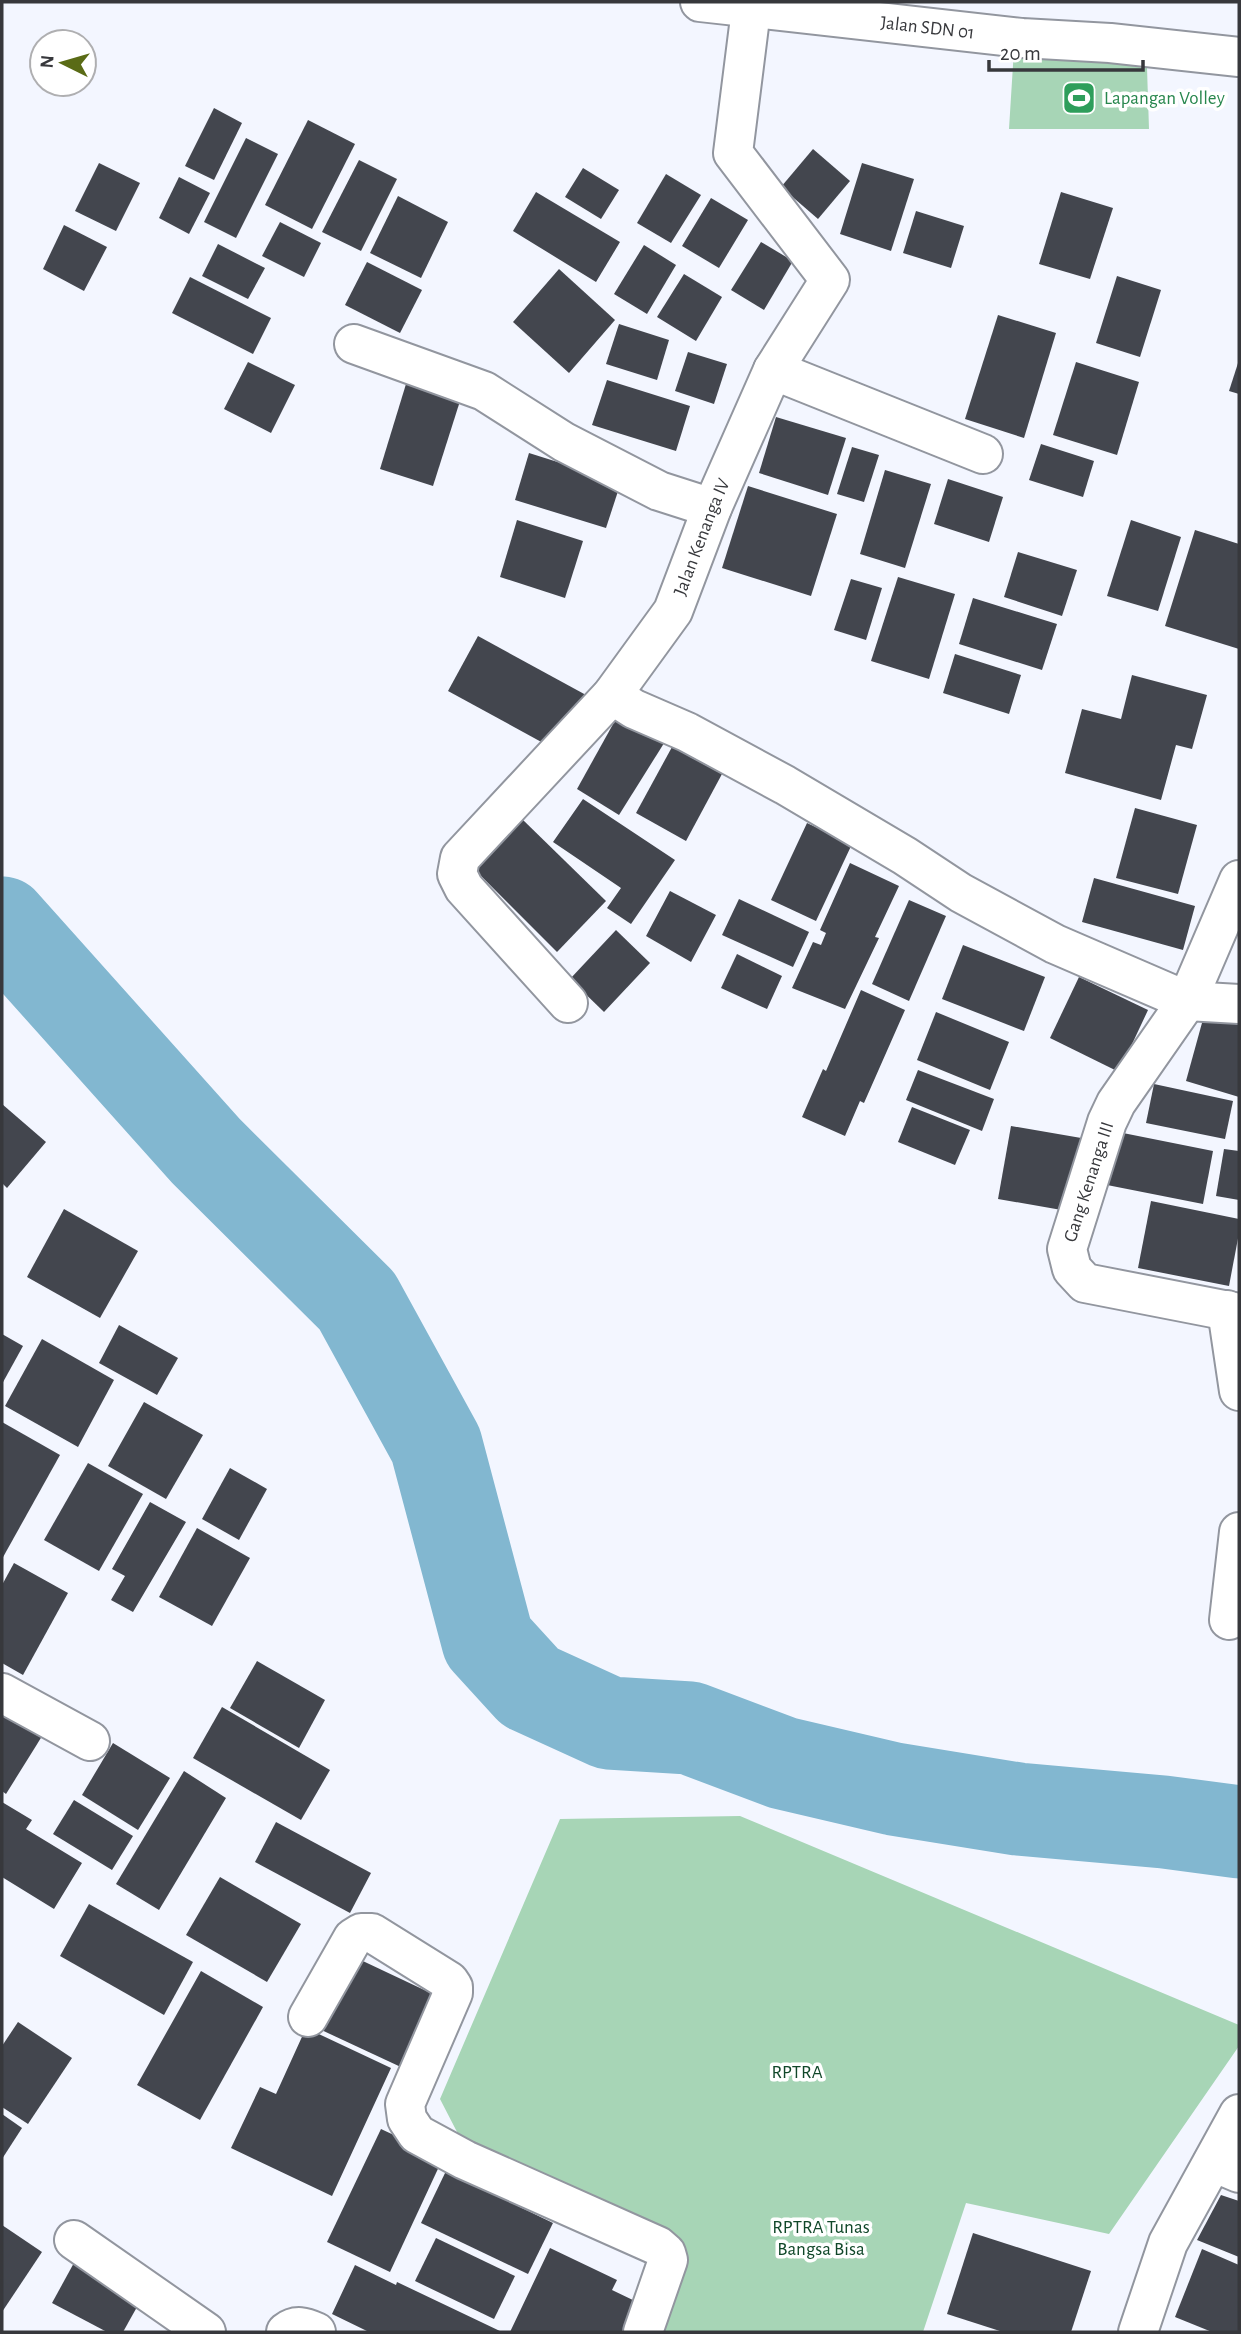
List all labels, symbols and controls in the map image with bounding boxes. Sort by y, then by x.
street label: Jalan SDN 01 [880,13,976,42]
north arrow [28,28,98,98]
scale bar [989,28,1143,72]
text: 20 m [1000,43,1041,64]
text: N [38,54,58,69]
sports icon: Lapangan Volley [1060,79,1098,117]
place label: Lapangan Volley [1104,89,1225,108]
street label: Jalan Kenanga IV [670,475,733,598]
street label: Gang Kenanga III [1061,1120,1117,1244]
park label: RPTRA [771,2063,823,2082]
park label: RPTRA Tunas Bangsa Bisa [772,2218,870,2259]

